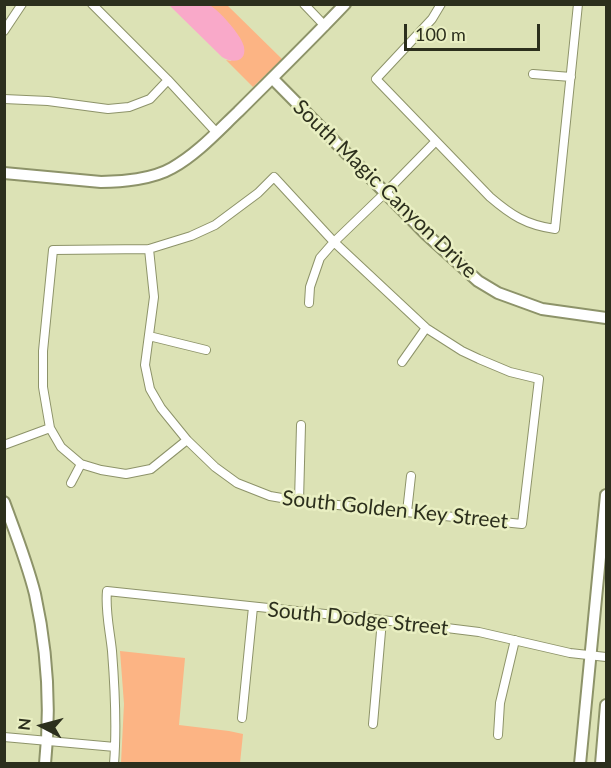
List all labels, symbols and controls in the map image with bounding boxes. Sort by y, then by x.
scale bar [407,12,544,50]
text: 100 m [415,23,466,45]
street label: South Magic Canyon Drive [288,94,482,284]
street label: South Golden Key Street [281,486,509,534]
street label: South Dodge Street [266,597,450,641]
north arrow [12,696,72,756]
text: N [14,717,34,731]

